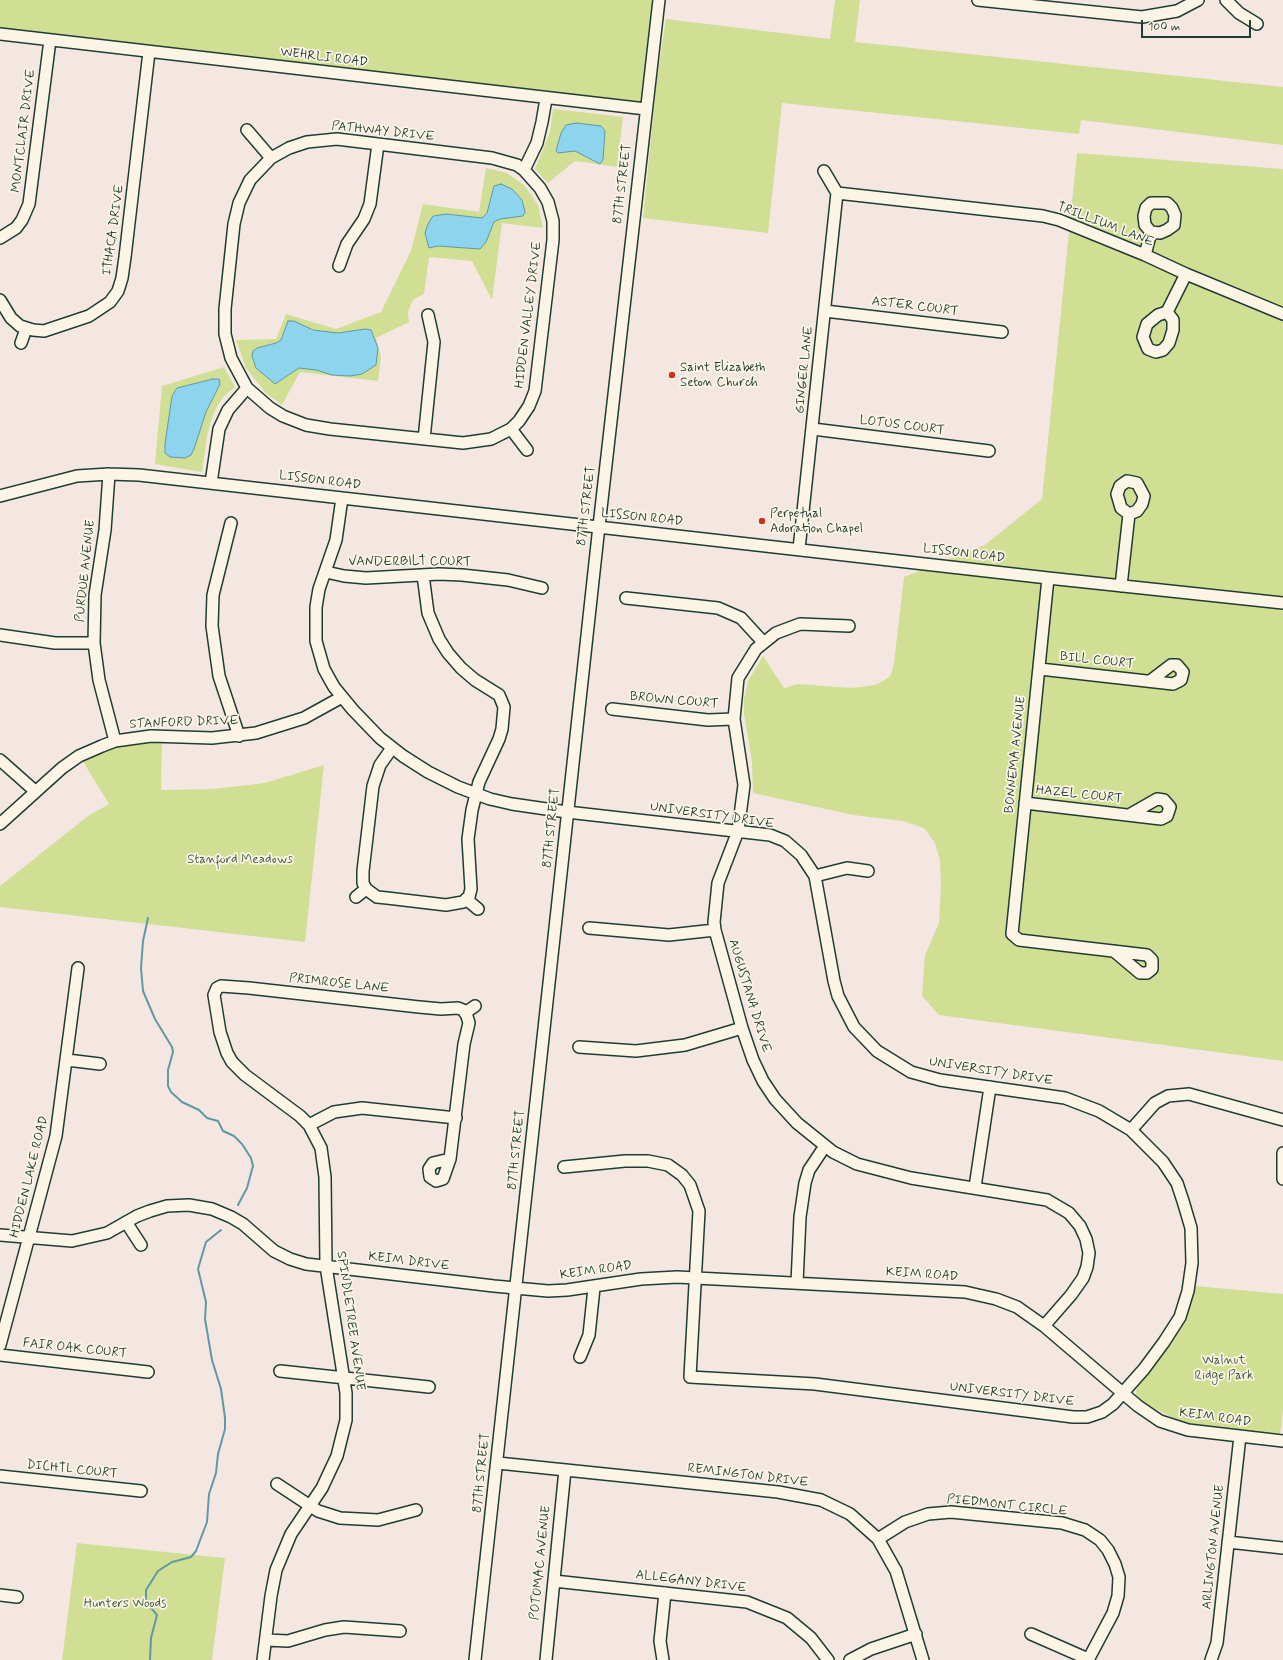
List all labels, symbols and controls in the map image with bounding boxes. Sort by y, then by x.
scale bar [1143,12,1253,38]
text: 100 m [1148,19,1180,35]
street label: WEHRLI ROAD [279,45,369,71]
street label: MONTCLAIR DRIVE [9,68,39,194]
street label: PATHWAY DRIVE [331,119,435,145]
street label: 87TH STREET [610,143,636,225]
street label: ITHACA DRIVE [100,184,128,276]
street label: TRILLIUM LANE [1054,199,1156,251]
street label: HIDDEN VALLEY DRIVE [512,241,546,389]
street label: ASTER COURT [871,294,959,320]
street label: GINGER LANE [793,326,817,414]
place label: Saint Elizabeth Seton Church [680,360,766,391]
marker: Saint Elizabeth Seton Church [667,370,677,380]
street label: LOTUS COURT [859,413,945,439]
street label: 87TH STREET [574,465,600,547]
street label: LISSON ROAD [278,468,362,494]
street label: LISSON ROAD [600,506,684,530]
place label: Perpetual Adoration Chapel [770,506,863,537]
marker: Perpetual Adoration Chapel [757,516,767,526]
street label: PURDUE AVENUE [73,519,99,623]
street label: LISSON ROAD [922,541,1006,567]
street label: VANDERBILT COURT [349,554,471,570]
street label: BILL COURT [1059,649,1135,673]
street label: BROWN COURT [629,689,719,713]
street label: BONNEMA AVENUE [1002,696,1030,814]
street label: STANFORD DRIVE [129,713,239,733]
street label: HAZEL COURT [1035,783,1123,807]
street label: 87TH STREET [540,787,564,869]
street label: UNIVERSITY DRIVE [649,800,775,832]
park label: Stanford Meadows [187,852,293,868]
street label: AUGUSTANA DRIVE [724,937,774,1055]
street label: PRIMROSE LANE [288,971,390,997]
street label: UNIVERSITY DRIVE [928,1055,1054,1089]
street label: 87TH STREET [505,1109,529,1191]
street label: HIDDEN LAKE ROAD [7,1115,53,1239]
street label: KEIM DRIVE [367,1249,451,1275]
street label: SPINDLETREE AVENUE [332,1250,368,1392]
street label: KEIM ROAD [559,1258,633,1284]
street label: KEIM ROAD [885,1265,959,1285]
street label: FAIR OAK COURT [22,1336,128,1362]
park label: Walnut Ridge Park [1195,1353,1253,1384]
street label: UNIVERSITY DRIVE [949,1380,1075,1410]
street label: KEIM ROAD [1178,1405,1252,1431]
street label: 87TH STREET [470,1432,494,1514]
street label: DICHTL COURT [26,1457,118,1483]
street label: REMINGTON DRIVE [687,1461,809,1491]
street label: ARLINGTON AVENUE [1200,1484,1228,1610]
street label: PIEDMONT CIRCLE [946,1492,1068,1520]
street label: POTOMAC AVENUE [527,1505,555,1621]
street label: ALLEGANY DRIVE [635,1567,747,1597]
park label: Hunters Woods [84,1596,166,1612]

